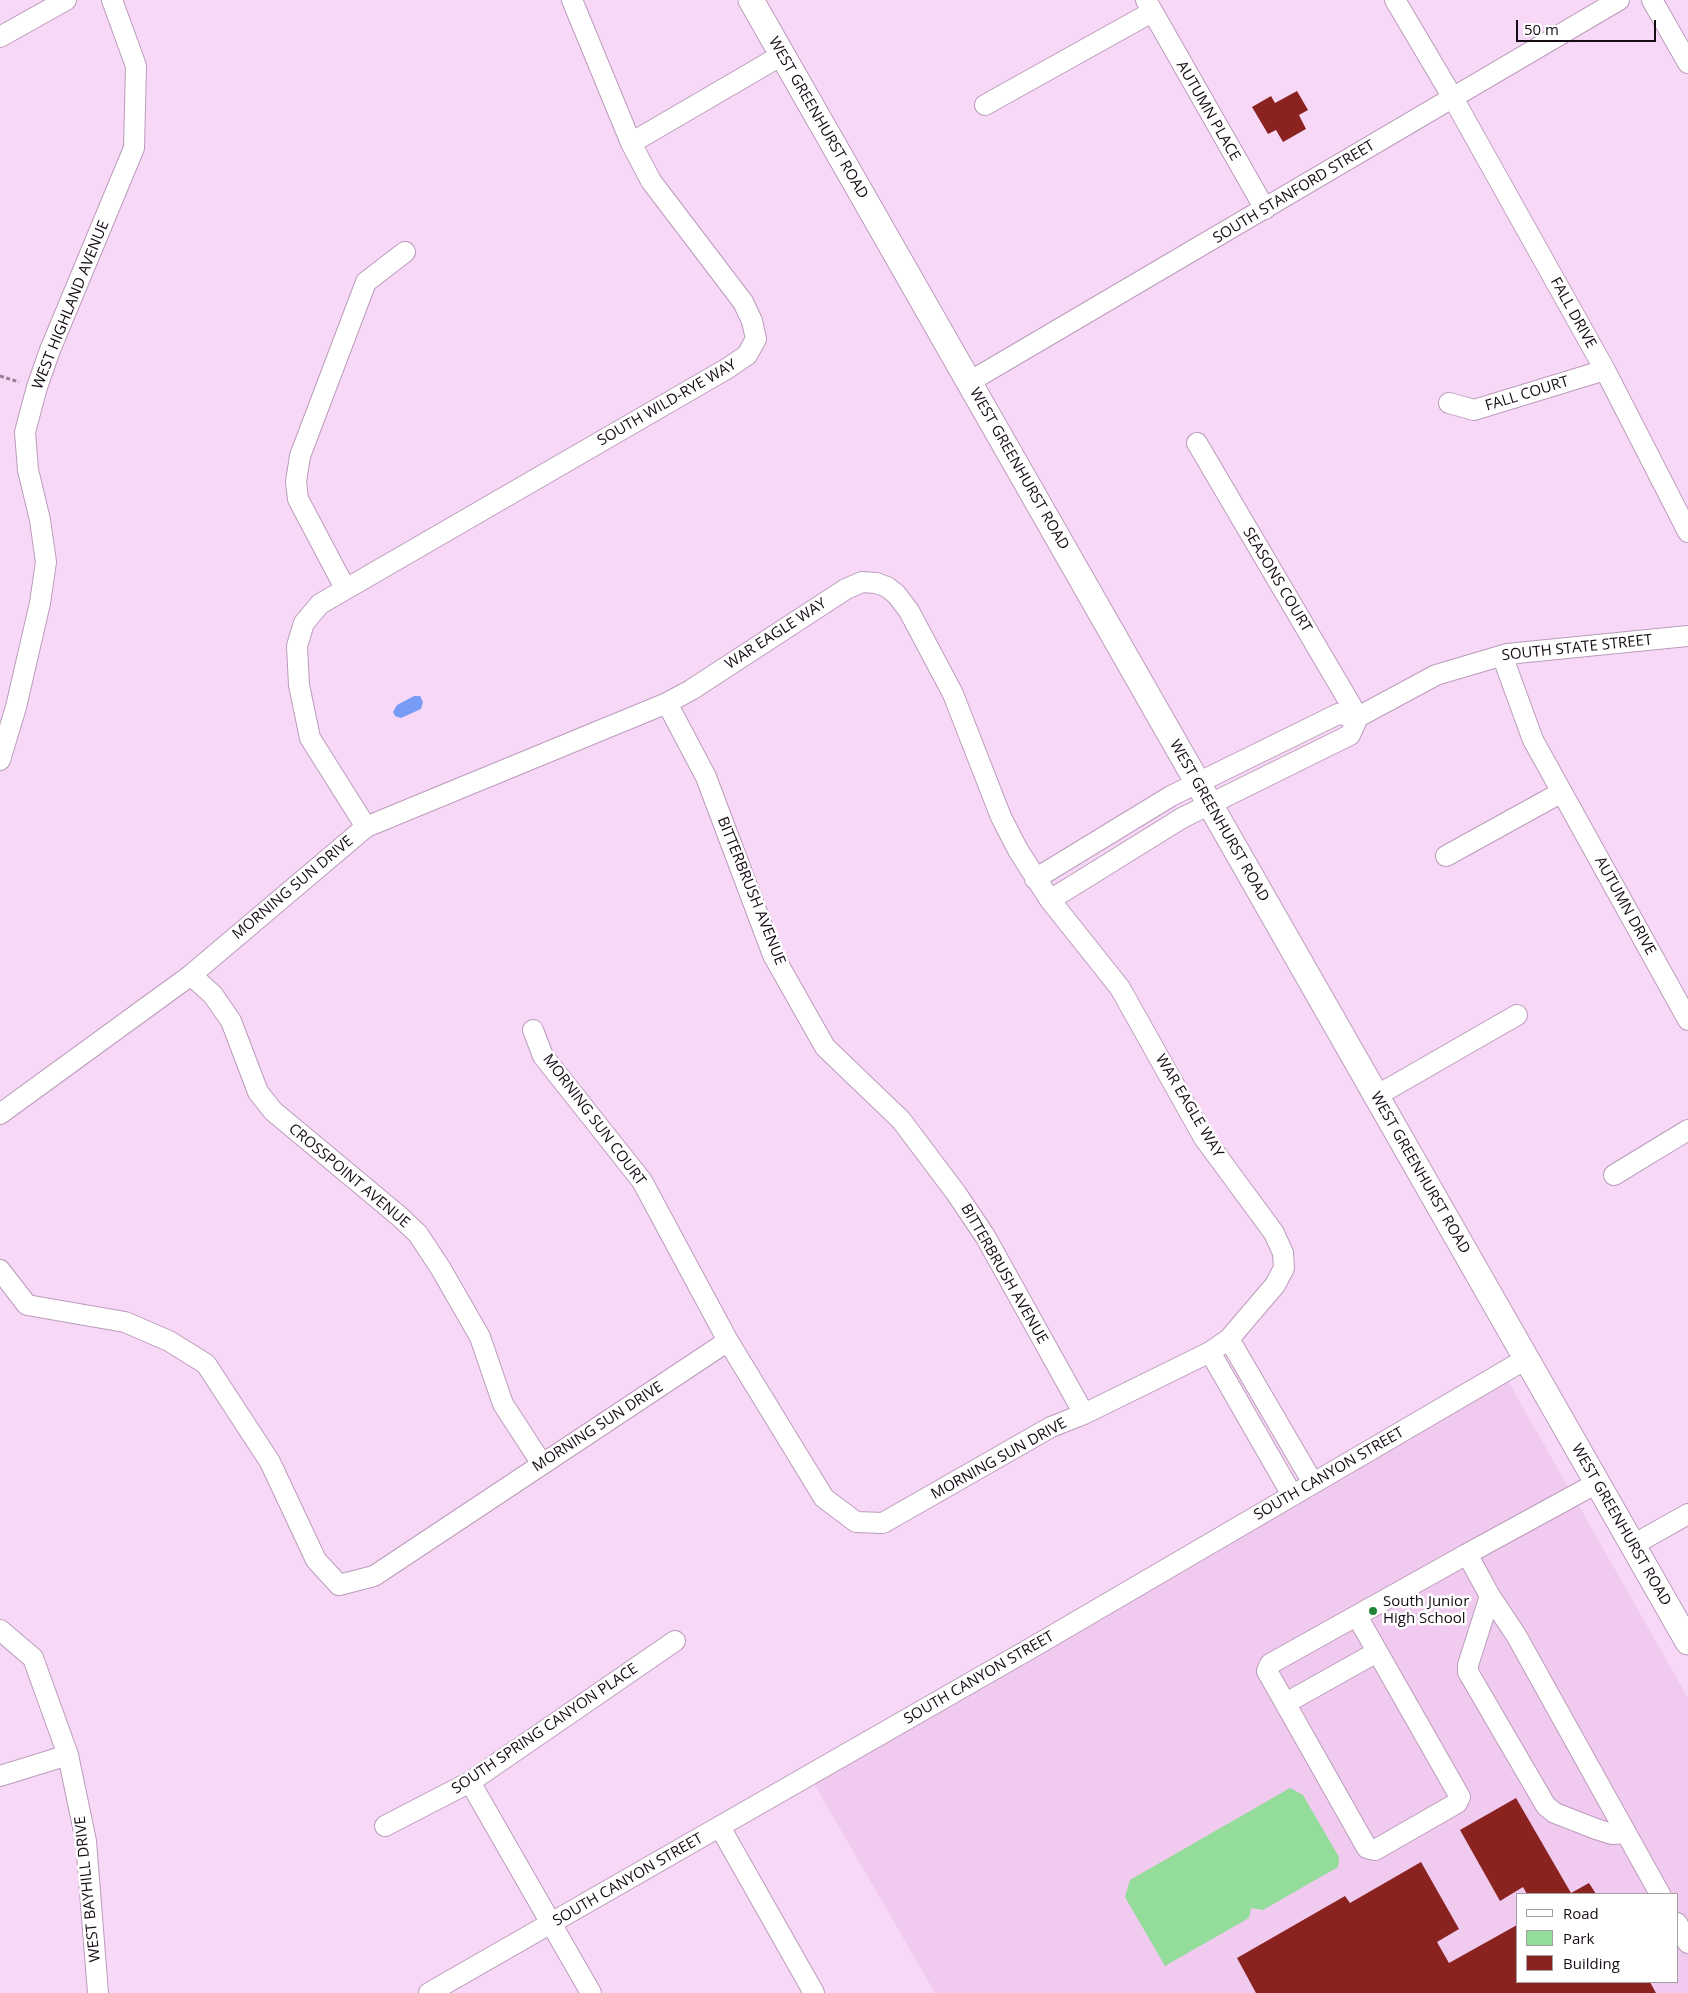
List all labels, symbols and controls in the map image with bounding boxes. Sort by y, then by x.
scale bar [1518,10,1658,42]
text: 50 m [1524,19,1559,39]
street label: WEST GREENHURST ROAD [764,34,872,202]
street label: AUTUMN PLACE [1172,58,1244,164]
street label: SOUTH STANFORD STREET [1210,137,1378,247]
street label: WEST HIGHLAND AVENUE [29,218,113,392]
street label: FALL DRIVE [1546,274,1600,352]
street label: SOUTH WILD-RYE WAY [594,356,740,450]
street label: FALL COURT [1483,373,1571,415]
street label: WEST GREENHURST ROAD [965,385,1073,553]
street label: SEASONS COURT [1239,524,1315,636]
street label: WAR EAGLE WAY [722,595,830,673]
street label: SOUTH STATE STREET [1501,631,1653,665]
street label: WEST GREENHURST ROAD [1165,737,1273,905]
street label: BITTERBRUSH AVENUE [713,814,789,968]
street label: MORNING SUN DRIVE [229,832,357,944]
street label: AUTUMN DRIVE [1590,854,1660,958]
street label: MORNING SUN COURT [539,1051,649,1189]
street label: WAR EAGLE WAY [1151,1051,1227,1161]
street label: WEST GREENHURST ROAD [1366,1089,1474,1257]
street label: CROSSPOINT AVENUE [285,1120,413,1232]
street label: BITTERBRUSH AVENUE [957,1201,1051,1347]
street label: MORNING SUN DRIVE [529,1378,667,1476]
street label: MORNING SUN DRIVE [928,1414,1070,1504]
street label: SOUTH CANYON STREET [1251,1424,1407,1524]
street label: WEST GREENHURST ROAD [1567,1441,1675,1609]
place label: South Junior High School [1383,1593,1469,1628]
marker: South Junior High School [1367,1605,1379,1617]
street label: SOUTH CANYON STREET [901,1628,1057,1728]
street label: SOUTH SPRING CANYON PLACE [449,1660,641,1798]
street label: WEST BAYHILL DRIVE [71,1815,105,1963]
street label: SOUTH CANYON STREET [550,1830,706,1930]
legend [1516,1893,1678,1983]
text: Road [1563,1903,1599,1923]
text: Park [1563,1928,1594,1948]
text: Building [1563,1953,1620,1973]

